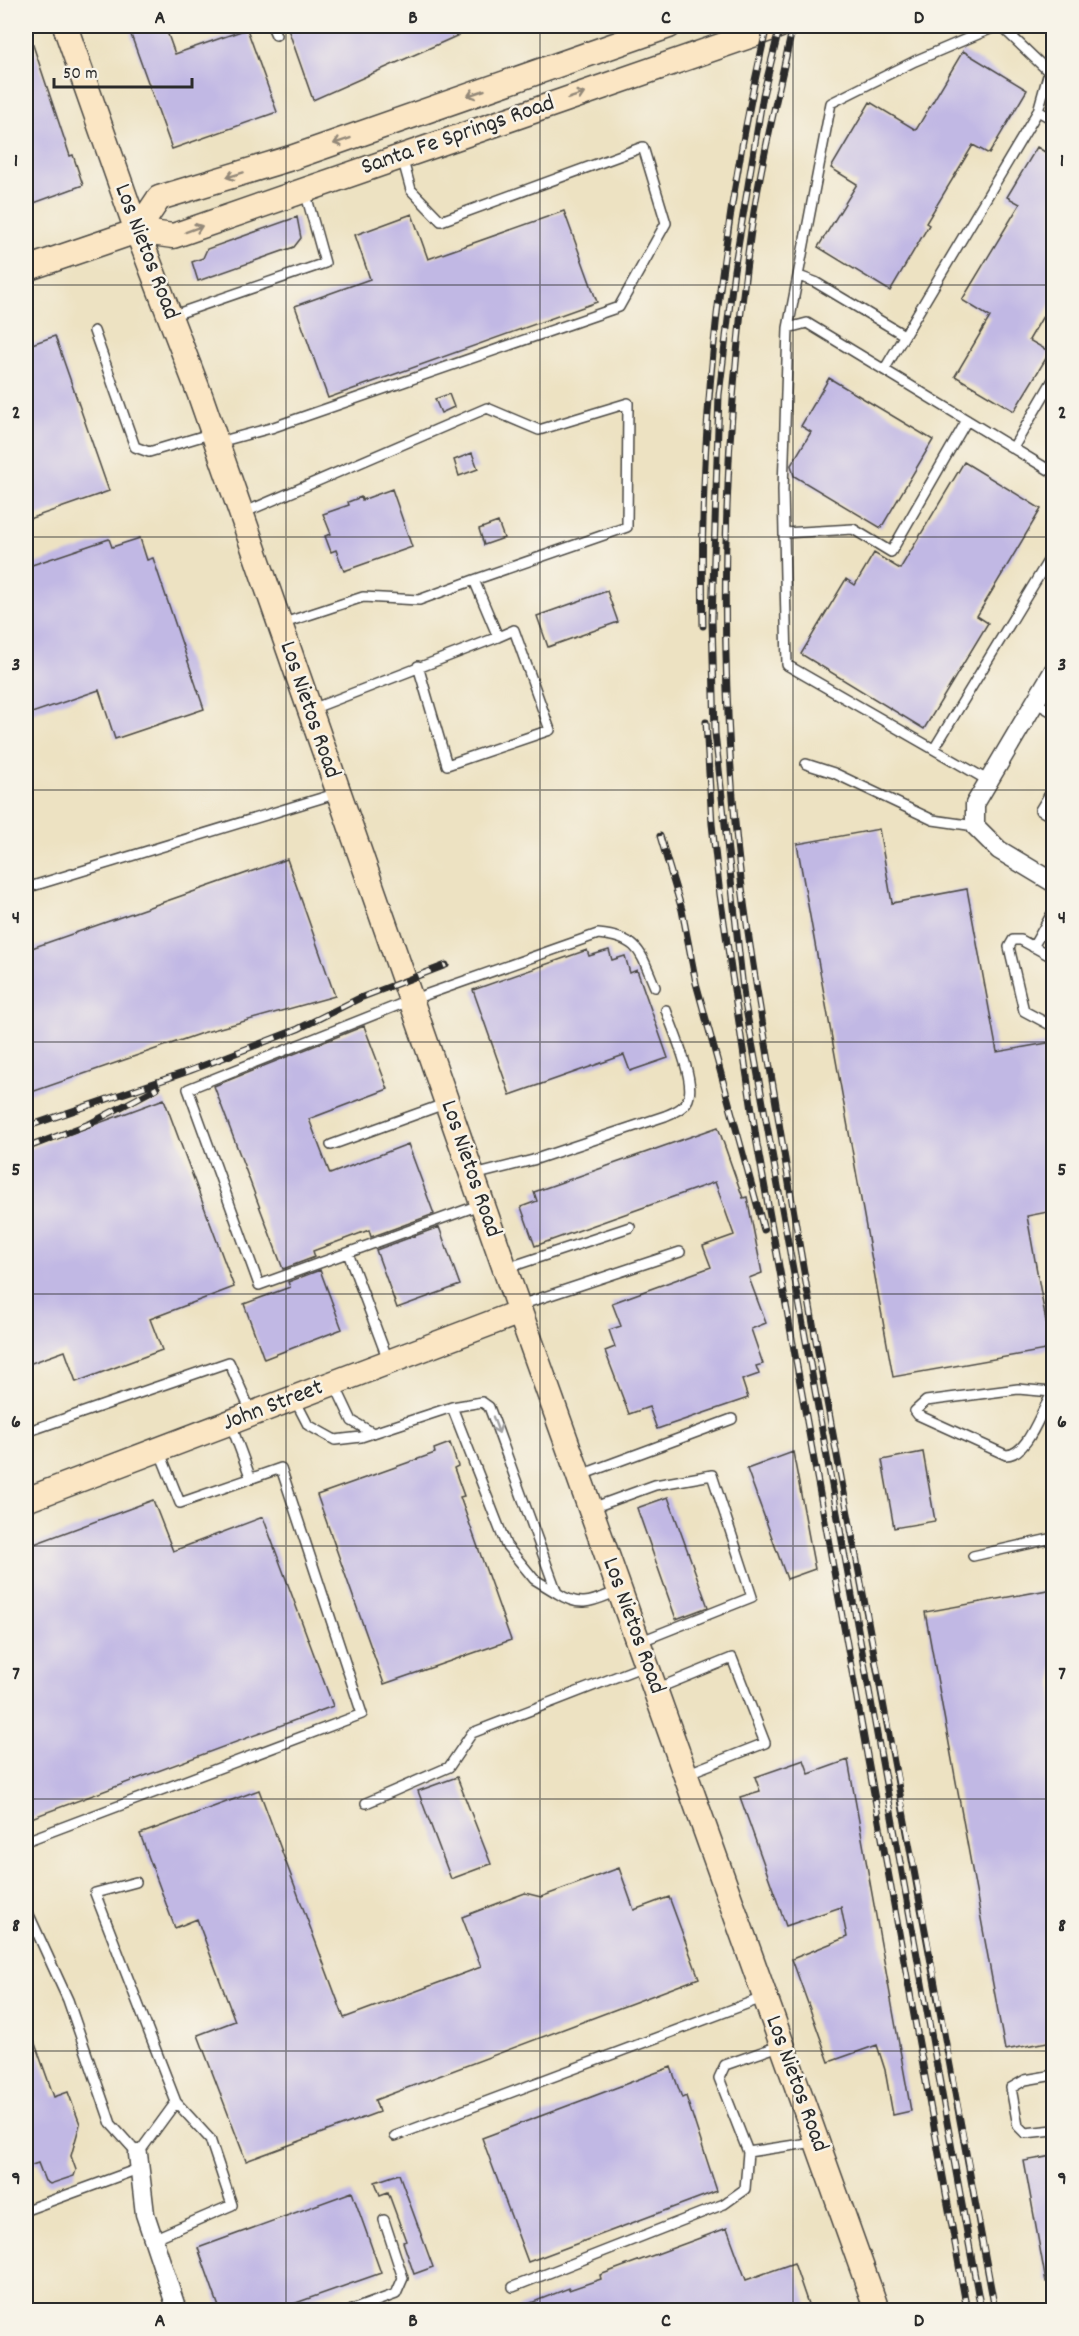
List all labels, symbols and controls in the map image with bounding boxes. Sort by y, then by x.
text: A [155,5,166,33]
text: B [408,5,418,33]
text: C [661,5,671,33]
text: D [914,5,925,33]
scale bar [54,51,192,89]
text: 50 m [63,62,98,87]
street label: Santa Fe Springs Road [357,87,559,185]
one-way arrow [468,89,486,100]
one-way arrow [566,89,585,100]
one-way arrow [333,136,352,147]
text: 1 [14,148,18,176]
text: 1 [1060,148,1064,176]
one-way arrow [226,170,245,181]
street label: Los Nietos Road [105,179,187,325]
one-way arrow [184,222,202,233]
text: 2 [12,400,20,428]
text: 2 [1058,400,1066,428]
street label: Los Nietos Road [270,637,348,783]
text: 3 [12,652,20,680]
text: 3 [1058,652,1066,680]
text: 4 [12,905,20,933]
text: 4 [1058,905,1066,933]
street label: Los Nietos Road [431,1096,509,1242]
text: 5 [11,1157,21,1185]
text: 5 [1057,1157,1067,1185]
street label: John Street [218,1371,328,1441]
text: 6 [11,1409,21,1437]
text: 6 [1057,1409,1067,1437]
one-way arrow [491,1415,502,1434]
street label: Los Nietos Road [593,1553,673,1699]
text: 7 [12,1661,20,1689]
text: 7 [1058,1661,1066,1689]
text: 8 [12,1913,20,1941]
text: 8 [1058,1913,1066,1941]
street label: Los Nietos Road [756,2011,836,2157]
text: 9 [11,2166,21,2194]
text: 9 [1057,2166,1067,2194]
text: A [155,2308,166,2336]
text: B [408,2308,418,2336]
text: C [661,2308,671,2336]
text: D [914,2308,925,2336]

